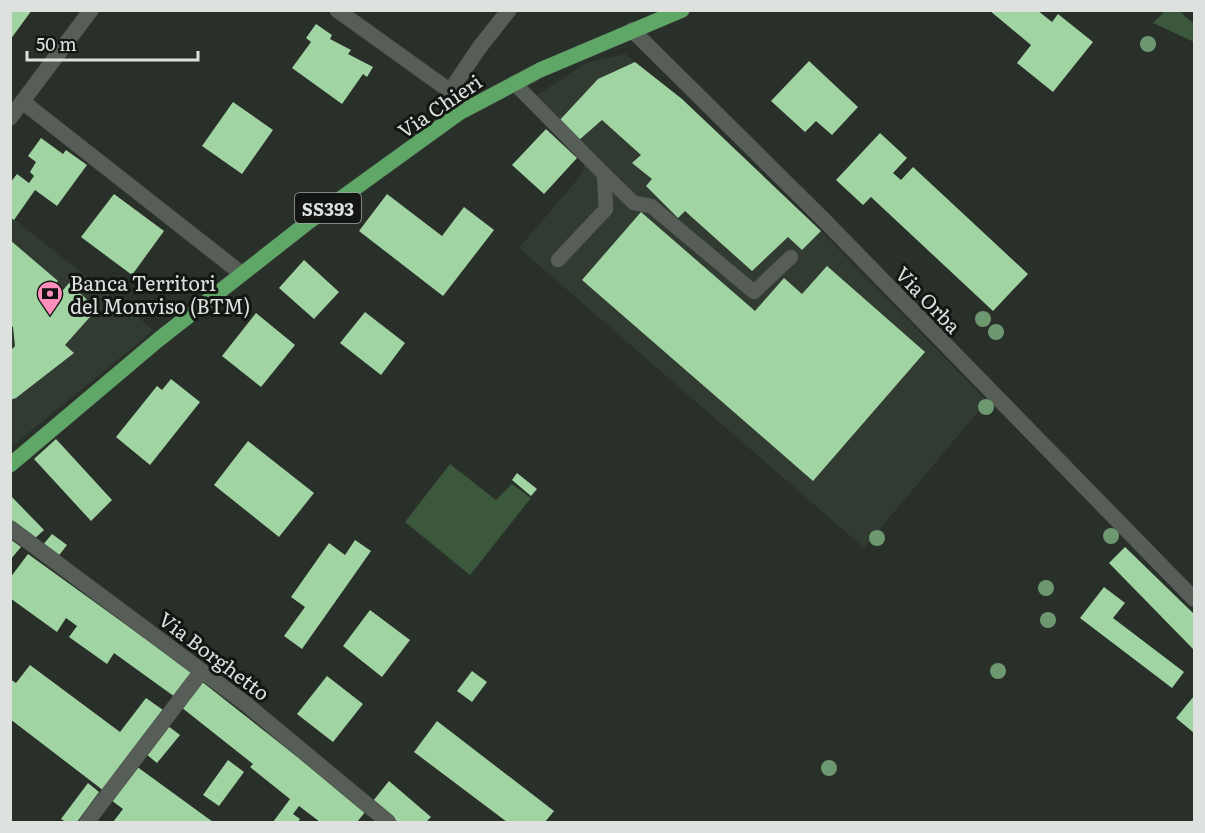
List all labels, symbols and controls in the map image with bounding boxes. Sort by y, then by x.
scale bar [27,24,198,62]
text: 50 m [36,30,77,57]
street label: Via Chieri [391,66,487,144]
road number: SS393 [295,193,361,223]
street label: Via Orba [889,259,969,339]
place label: Banca Territori del Monviso (BTM) [70,267,250,320]
bank icon: Banca Territori del Monviso (BTM) [35,279,65,317]
street label: Via Borghetto [153,603,277,707]

